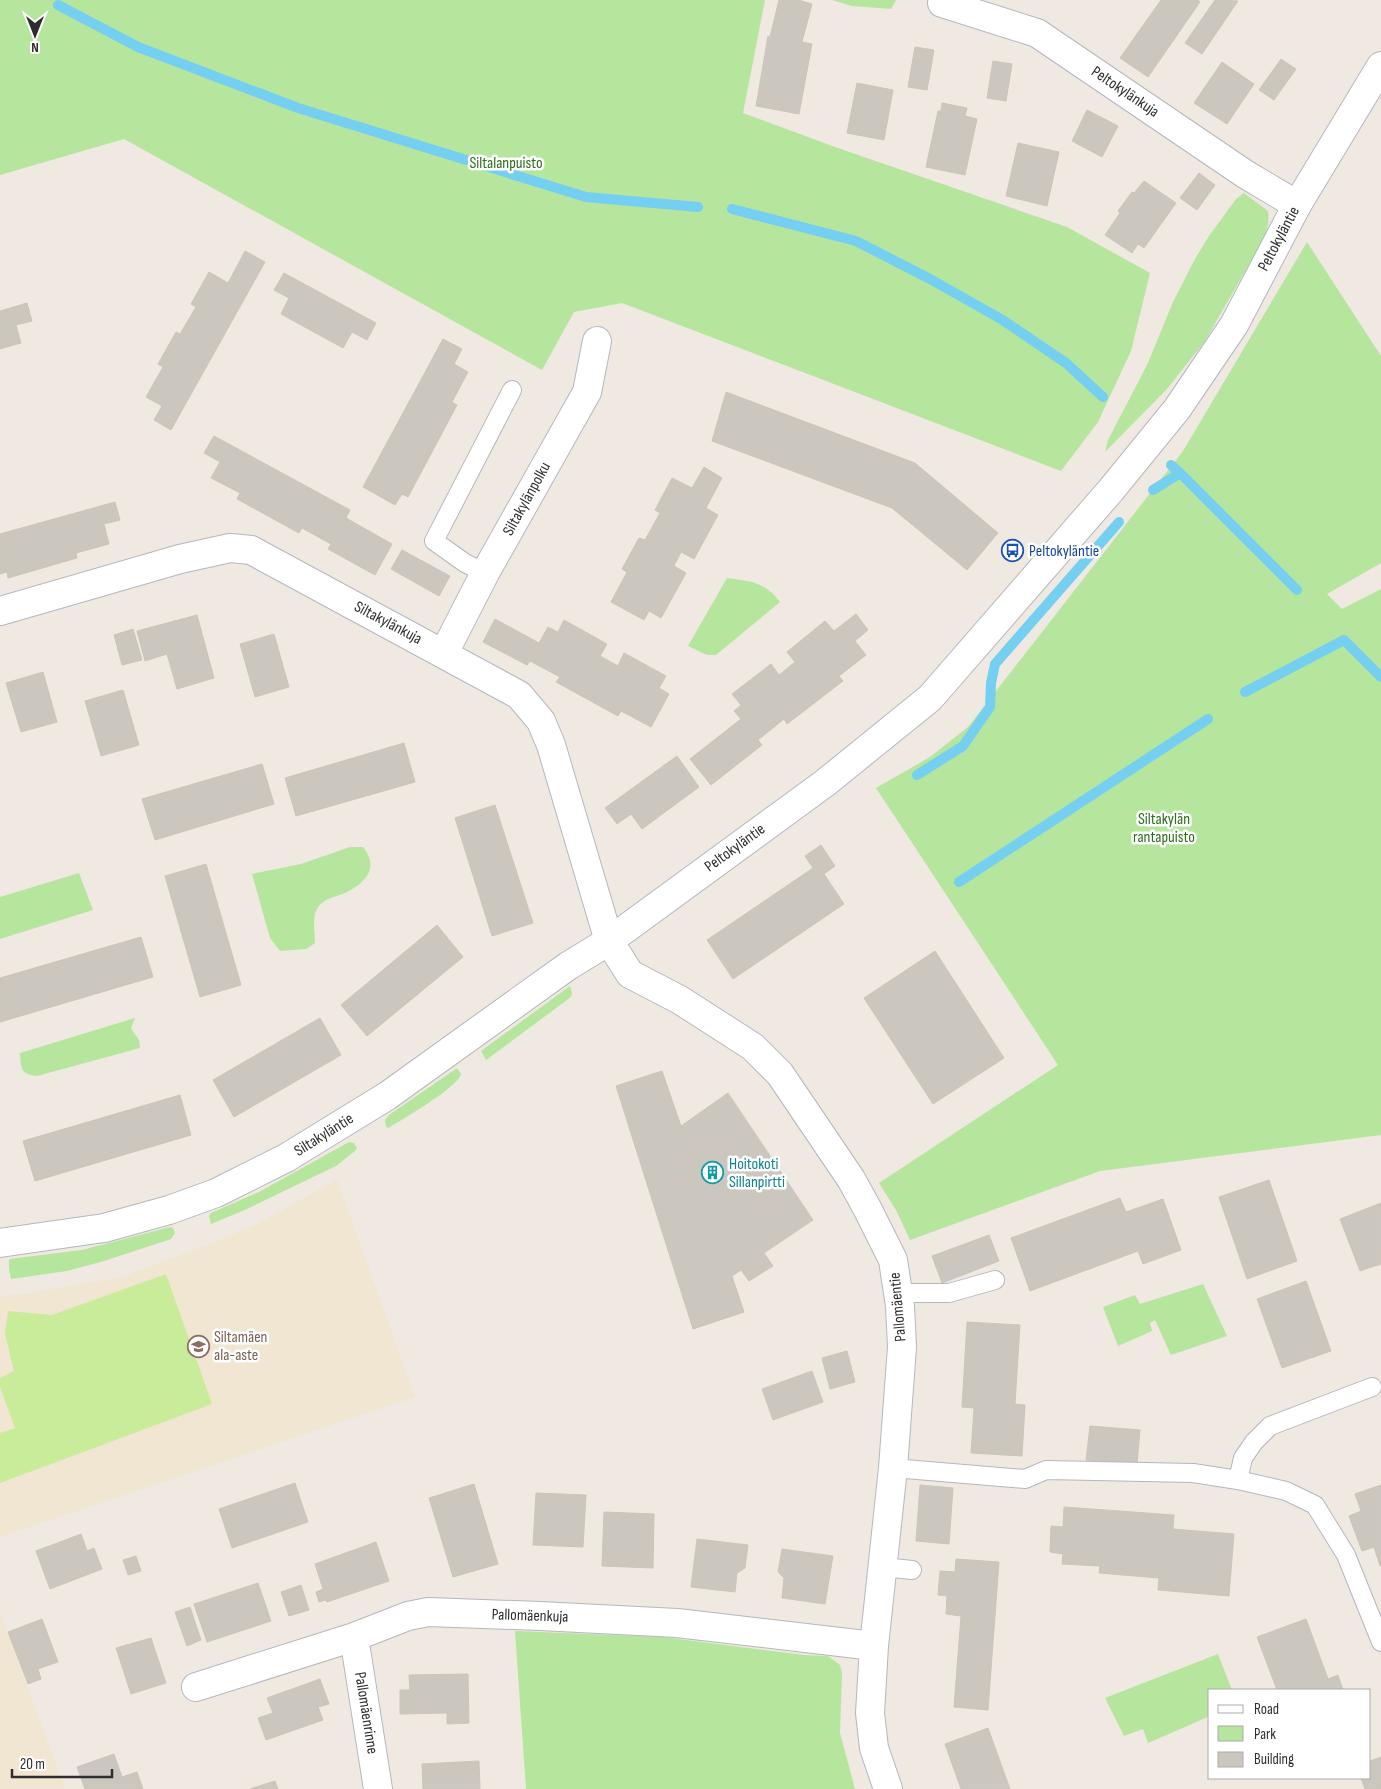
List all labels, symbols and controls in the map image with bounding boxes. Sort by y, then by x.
north arrow [10,10,60,60]
text: N [31,39,39,56]
street label: Peltokylänkuja [1087,62,1163,122]
park label: Siltalanpuisto [469,154,543,173]
street label: Peltokyläntie [1254,204,1304,274]
street label: Siltakylänpolku [499,459,555,539]
bus stop icon: Peltokyläntie [1001,539,1025,563]
place label: Peltokyläntie [1029,542,1099,561]
street label: Siltakylänkuja [351,597,425,649]
park label: Siltakylän rantapuisto [1133,810,1195,847]
street label: Peltokyläntie [701,820,769,876]
street label: Siltakyläntie [291,1109,357,1161]
place label: Hoitokoti Sillanpirtti [729,1155,785,1192]
building icon: Hoitokoti Sillanpirtti [701,1161,725,1185]
street label: Pallomäentie [886,1272,910,1342]
place label: Siltamäen ala-aste [214,1328,267,1365]
school or university icon: Siltamäen ala-aste [186,1334,210,1358]
street label: Pallomäenkuja [491,1605,569,1627]
street label: Pallomäenrinne [350,1671,382,1755]
legend [1208,1689,1371,1779]
text: Road [1254,1700,1279,1719]
text: Park [1254,1725,1276,1744]
scale bar [12,1746,112,1778]
text: Building [1254,1750,1294,1769]
text: 20 m [20,1755,45,1774]

